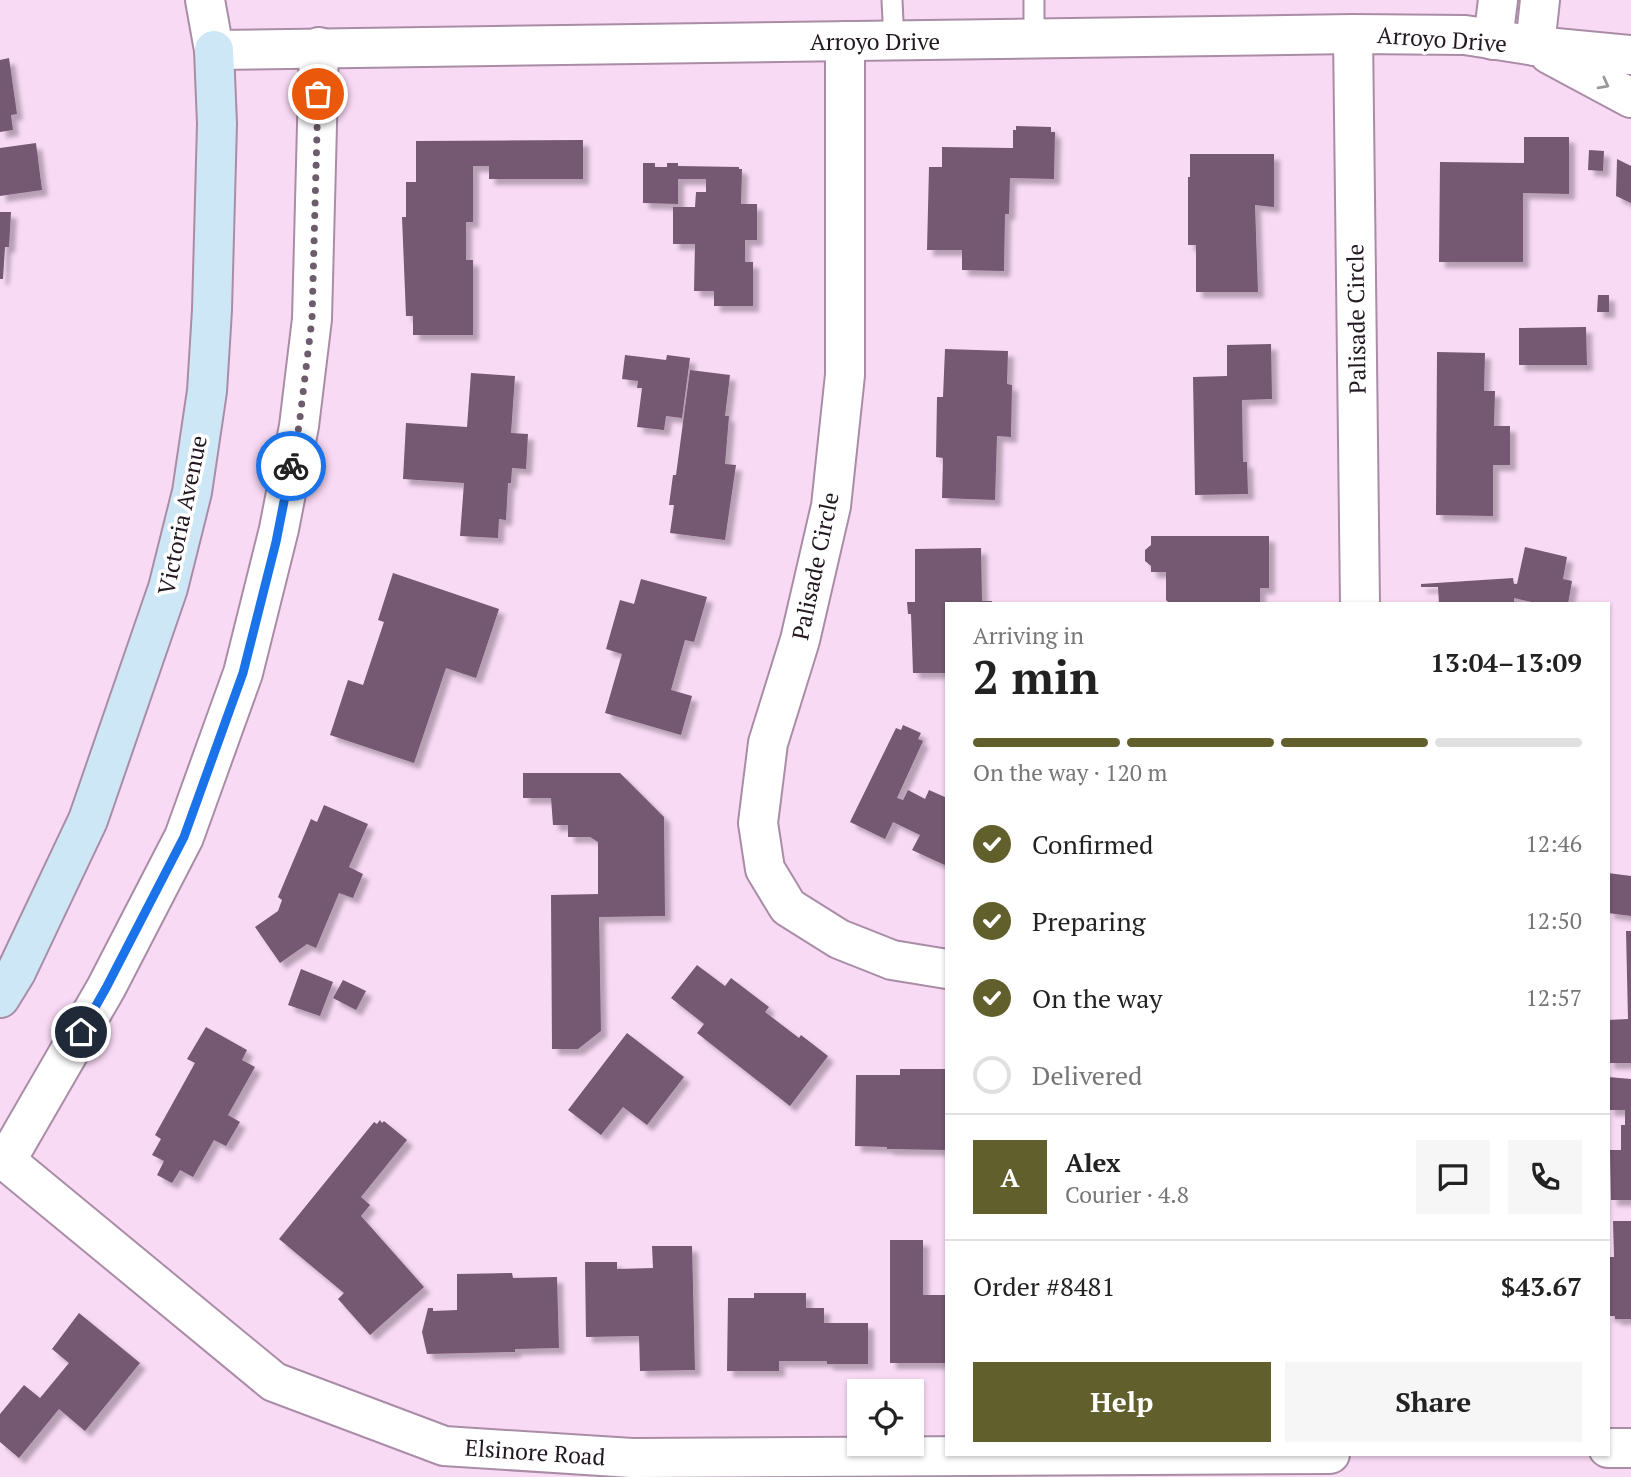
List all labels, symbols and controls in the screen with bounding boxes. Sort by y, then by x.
street label: Arroyo Drive [1376,19,1508,59]
street label: Arroyo Drive [810,26,940,57]
pin [288,64,348,124]
icon: bag [299,75,337,113]
one-way arrow [1597,76,1610,89]
street label: Palisade Circle [1339,244,1373,394]
courier [256,431,326,501]
street label: Victoria Avenue [150,432,214,598]
icon: bike [272,447,310,485]
street label: Palisade Circle [784,489,846,643]
text: Arriving in [973,620,1084,651]
text: 13:04–13:09 [1430,645,1582,679]
text: 2 min [973,646,1099,707]
text: On the way · 120 m [973,757,1167,788]
icon: check [973,825,1011,863]
text: Confirmed [1032,827,1153,861]
text: 12:46 [1525,828,1582,859]
icon: check [973,902,1011,940]
text: Preparing [1032,904,1145,938]
text: 12:50 [1525,905,1582,936]
icon: check [973,979,1011,1017]
text: On the way [1032,981,1163,1015]
text: 12:57 [1525,982,1582,1013]
pin [51,1002,111,1062]
icon: home [62,1013,100,1051]
text: Delivered [1032,1058,1142,1092]
button: chat [1416,1140,1490,1214]
button: phone [1508,1140,1582,1214]
text: Alex [1065,1145,1121,1179]
text: A [1001,1160,1019,1194]
text: Courier · 4.8 [1065,1179,1189,1210]
text: Order #8481 [973,1269,1115,1303]
text: $43.67 [1501,1269,1582,1303]
button: Help [973,1362,1271,1442]
button: Share [1285,1362,1582,1442]
map controls [847,1379,924,1456]
button: locate [847,1379,924,1456]
street label: Elsinore Road [464,1432,607,1472]

